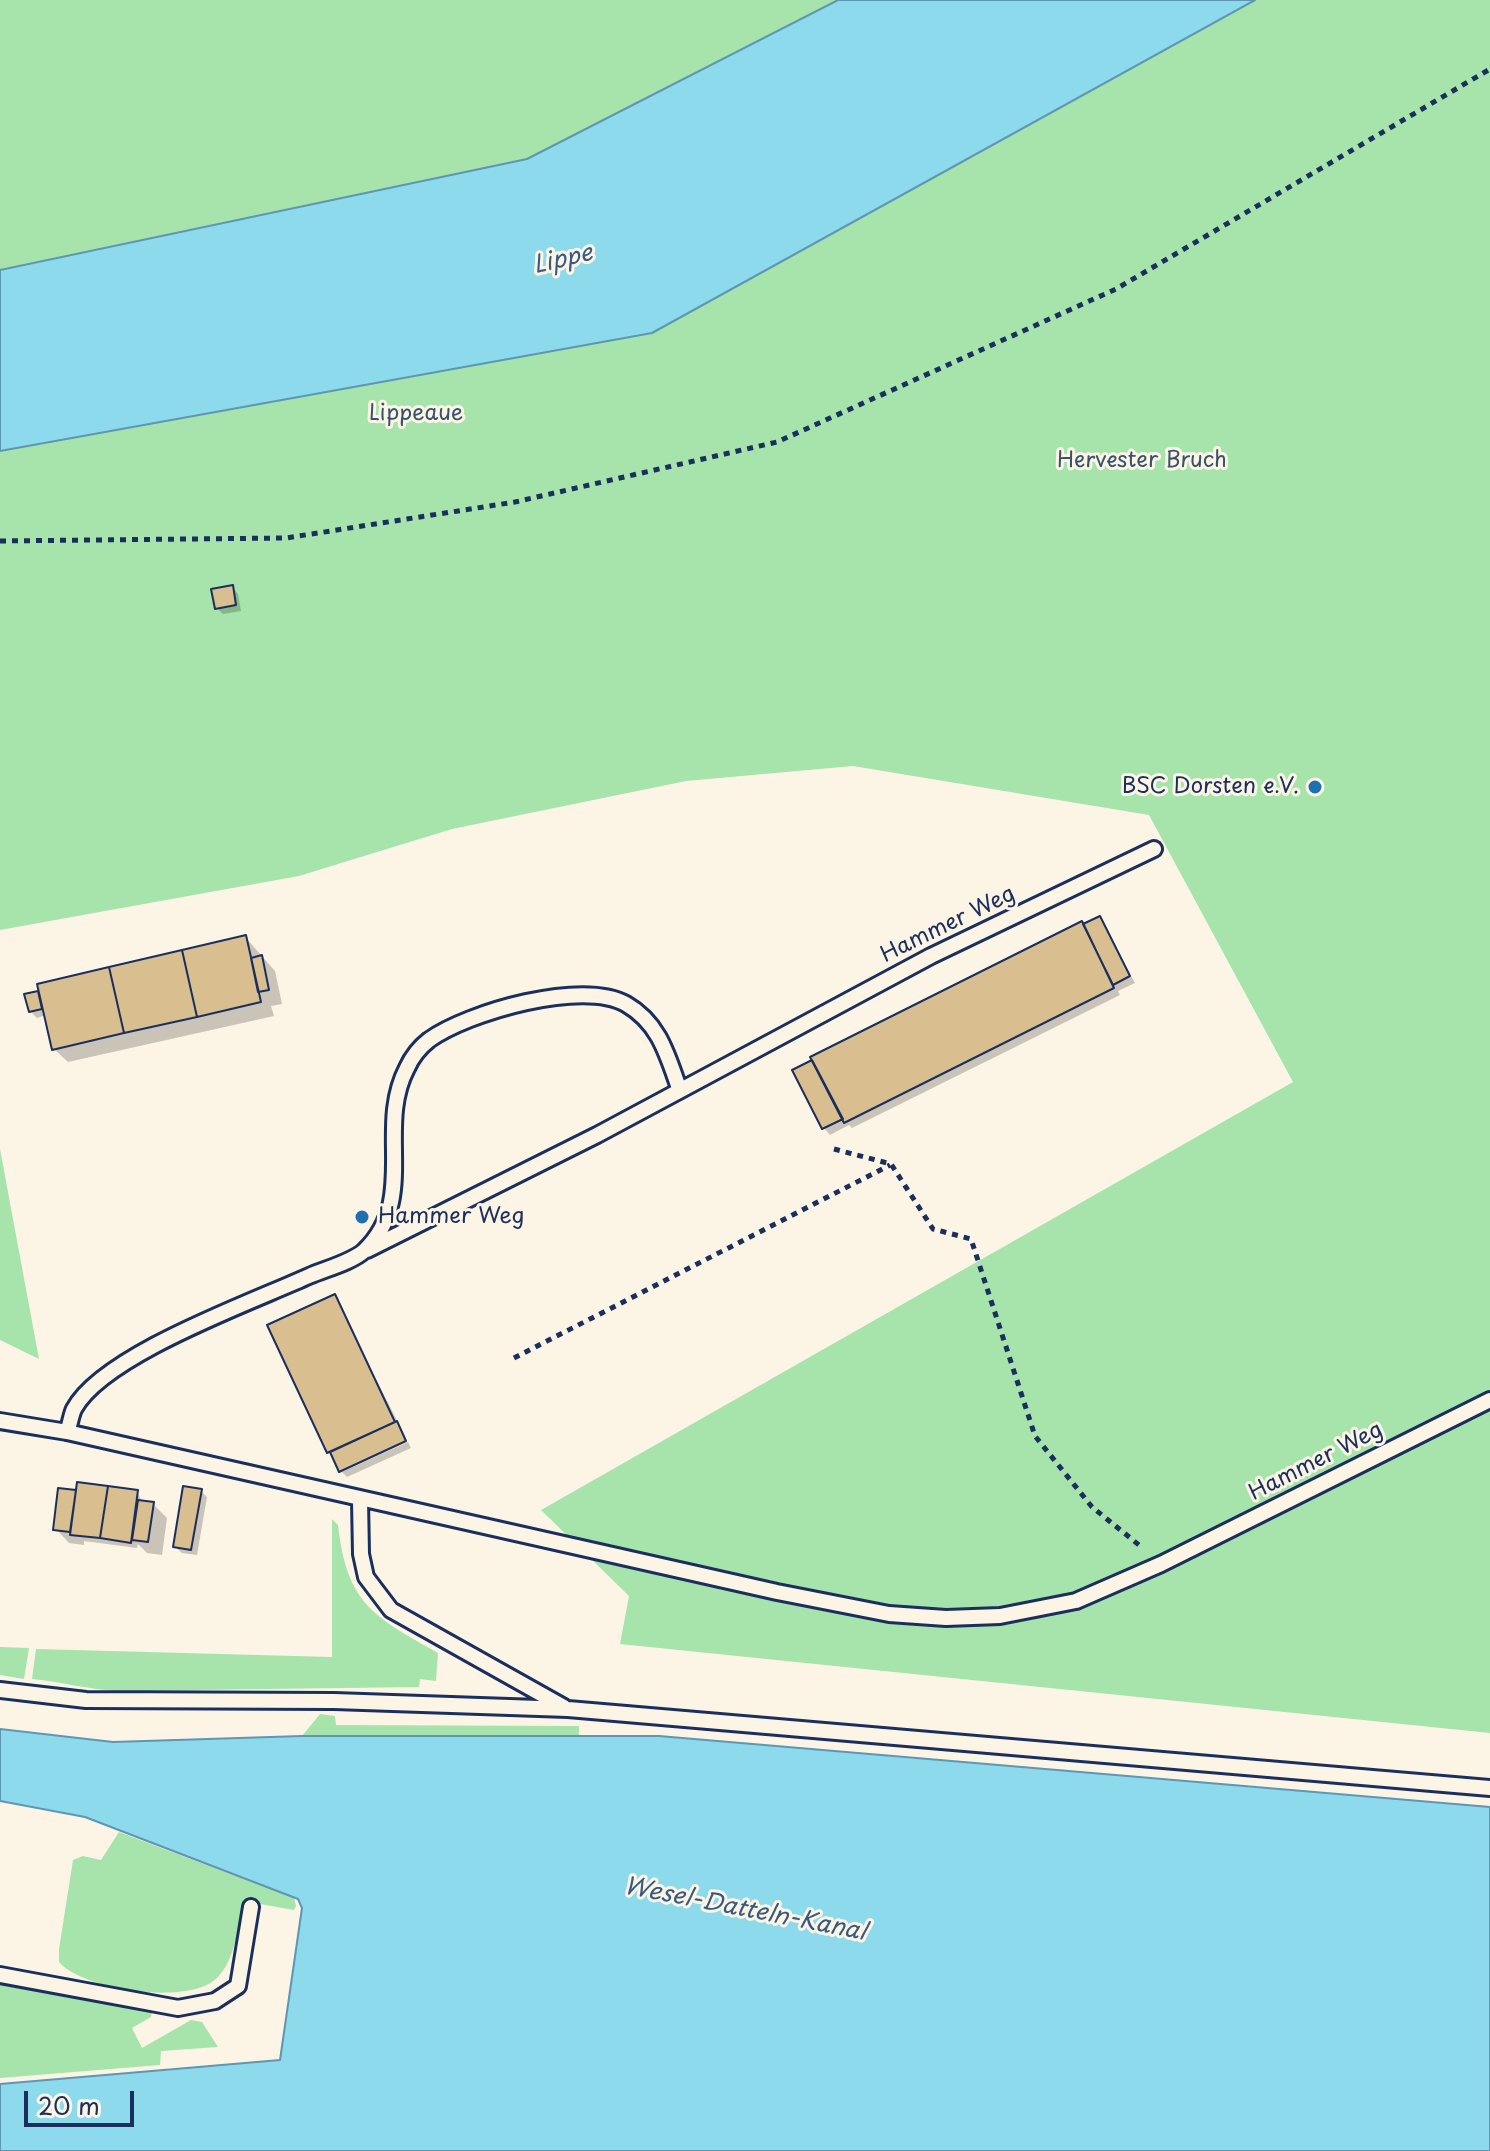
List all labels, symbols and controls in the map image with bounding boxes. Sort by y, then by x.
water label: Lippe [531,239,595,281]
park label: Lippeaue [369,401,463,427]
park label: Hervester Bruch [1057,448,1227,474]
place label: BSC Dorsten e.V. [1122,774,1299,800]
marker: BSC Dorsten e.V. [1306,778,1324,796]
street label: Hammer Weg [876,881,1020,969]
place label: Hammer Weg [378,1204,524,1230]
marker: Hammer Weg [353,1208,371,1226]
street label: Hammer Weg [1245,1417,1387,1507]
water label: Wesel-Datteln-Kanal [622,1872,868,1948]
scale bar [28,2075,138,2125]
text: 20 m [38,2087,100,2123]

